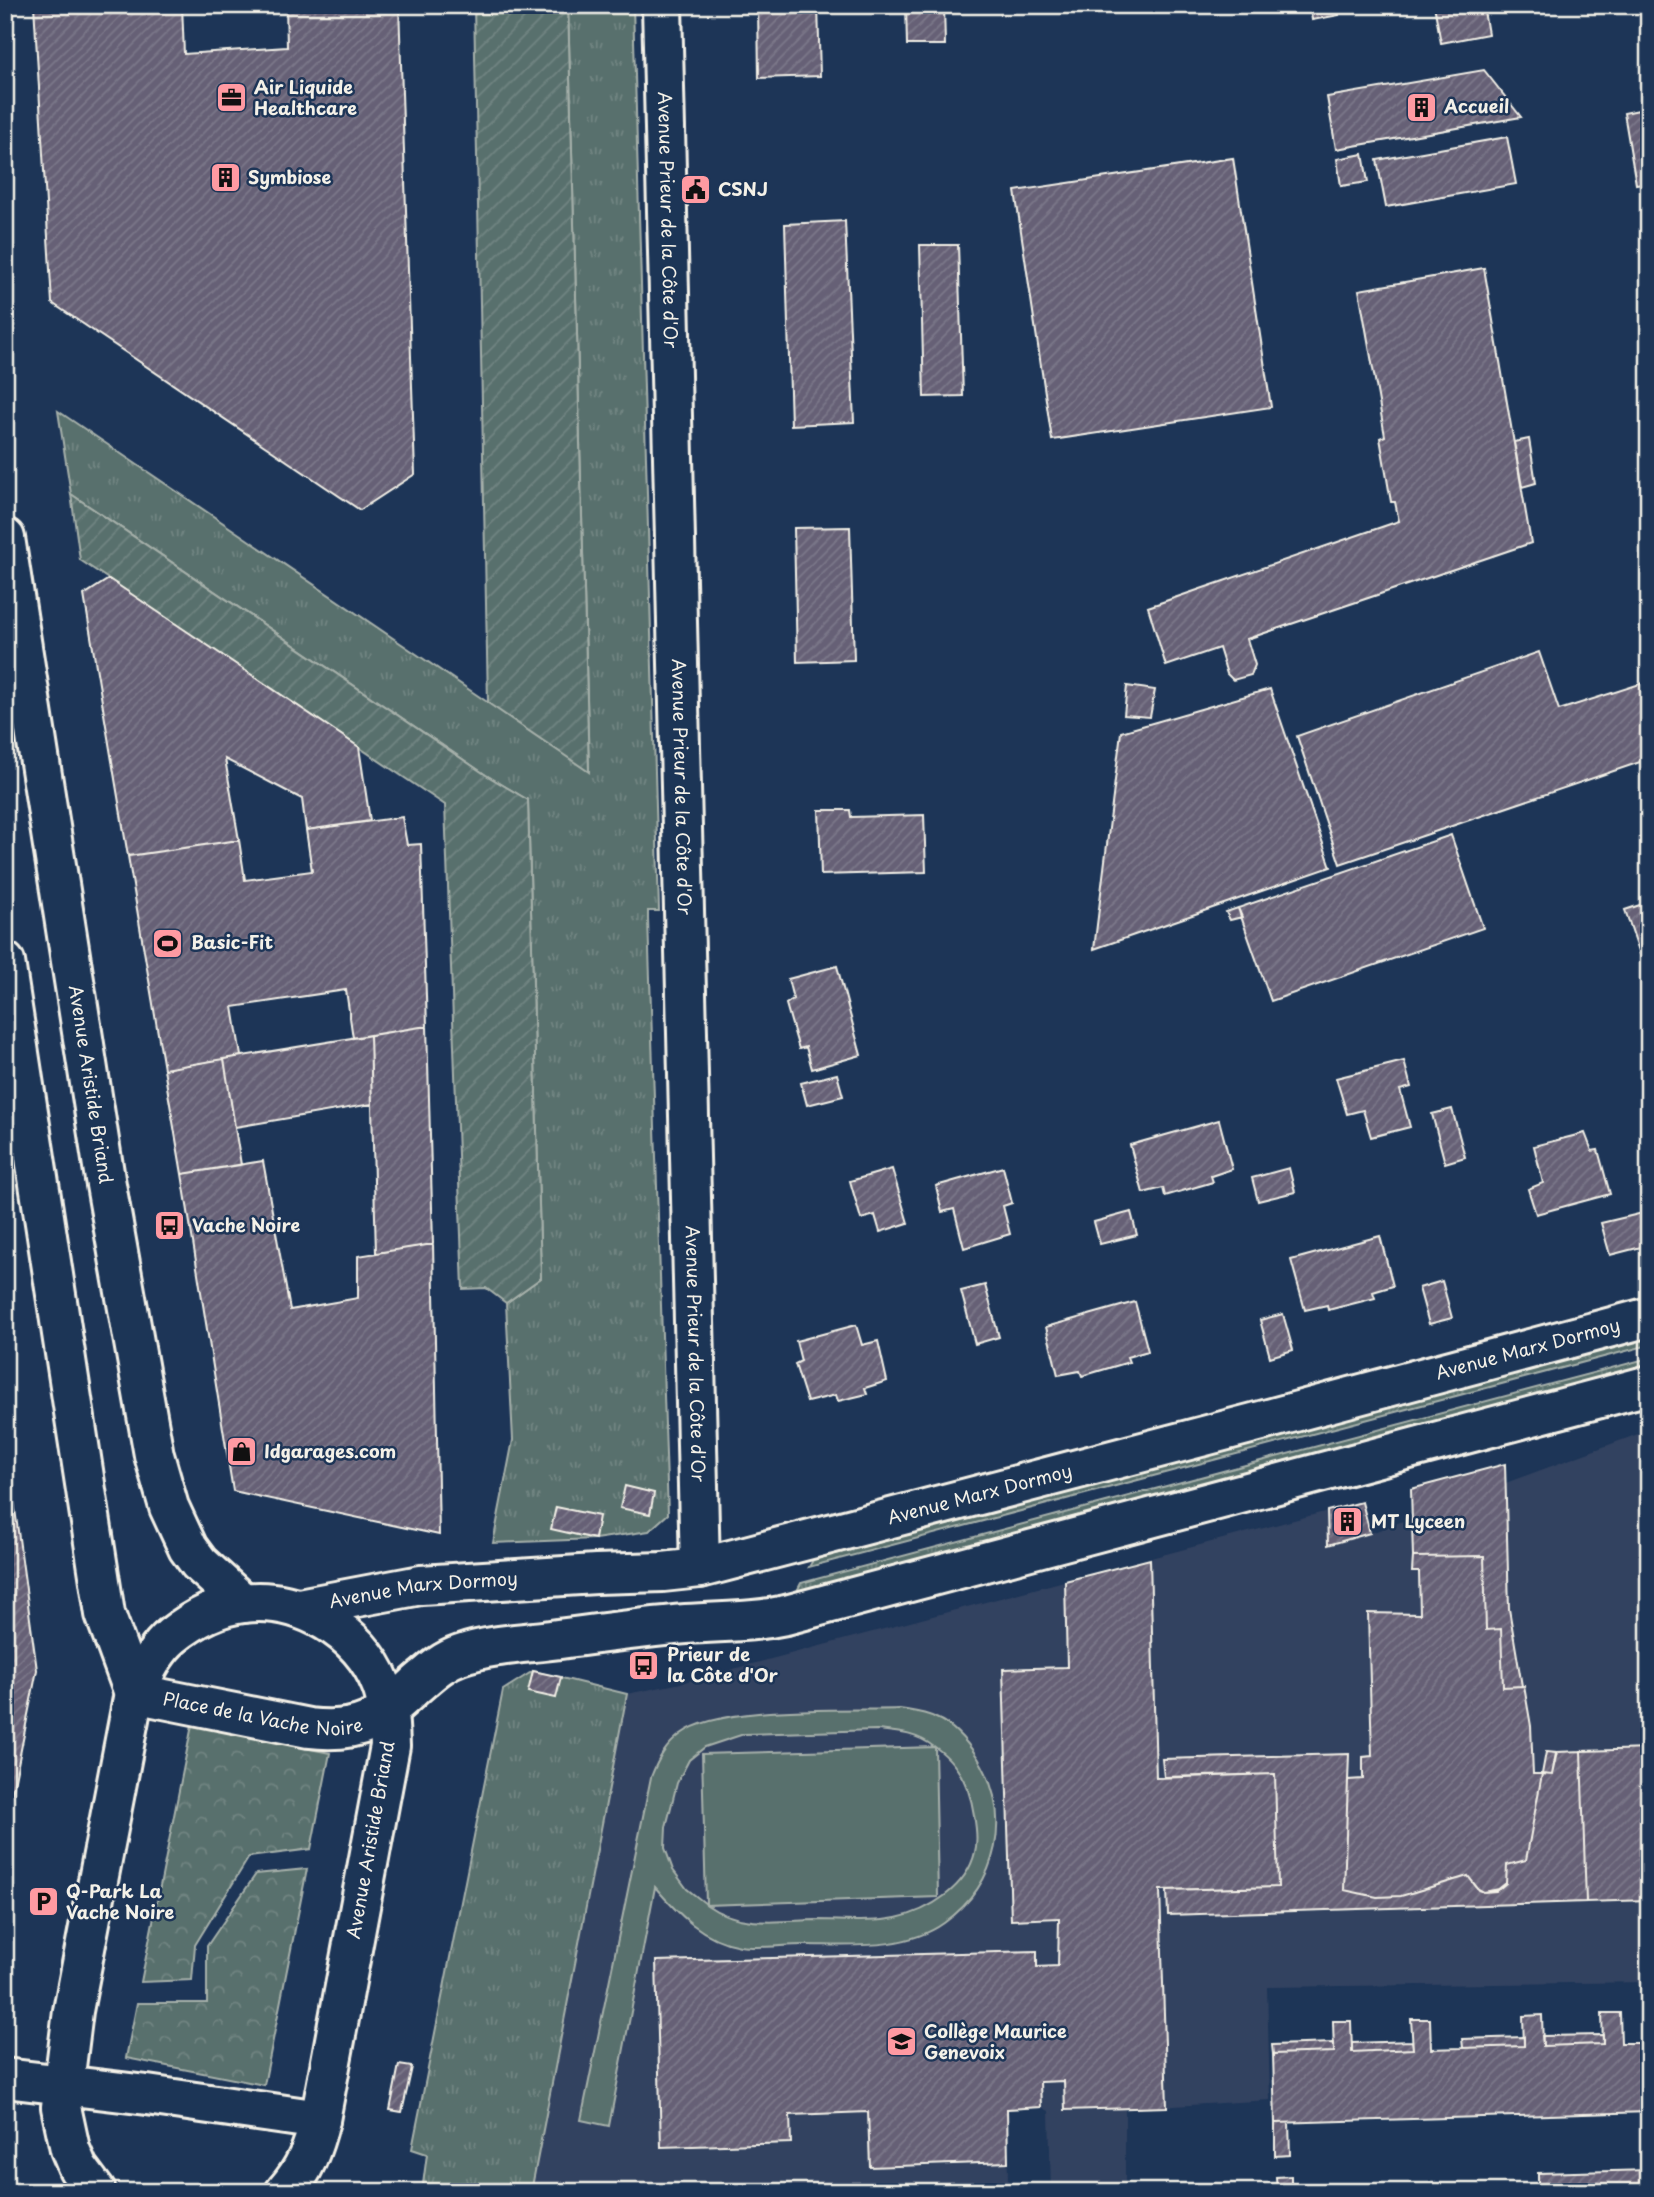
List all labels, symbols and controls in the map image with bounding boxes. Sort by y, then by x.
place label: Air Liquide Healthcare [254,73,357,121]
office icon: Air Liquide Healthcare [214,81,248,115]
building icon: Accueil [1404,90,1438,124]
street label: Avenue Prieur de la Côte d'Or [652,91,685,349]
place label: Accueil [1443,92,1509,119]
building icon: Symbiose [208,161,242,195]
place label: Symbiose [248,163,331,190]
public building icon: CSNJ [678,173,712,207]
place label: CSNJ [718,175,768,202]
street label: Avenue Prieur de la Côte d'Or [666,658,699,916]
sports icon: Basic-Fit [151,926,185,960]
place label: Basic-Fit [191,928,273,955]
street label: Avenue Aristide Briand [63,983,121,1185]
bus stop icon: Vache Noire [152,1209,186,1243]
place label: Vache Noire [192,1211,300,1238]
street label: Avenue Prieur de la Côte d'Or [680,1225,713,1483]
street label: Avenue Marx Dormoy [1432,1310,1623,1386]
shop icon: Idgarages.com [224,1435,258,1469]
place label: Idgarages.com [264,1437,396,1464]
street label: Avenue Marx Dormoy [884,1456,1075,1530]
building icon: MT Lyceen [1331,1505,1365,1539]
place label: MT Lyceen [1371,1507,1465,1534]
street label: Avenue Marx Dormoy [327,1564,518,1614]
place label: Prieur de la Côte d'Or [667,1640,779,1688]
bus stop icon: Prieur de la Côte d'Or [627,1648,661,1682]
street label: Place de la Vache Noire [161,1684,366,1742]
street label: Avenue Aristide Briand [339,1739,400,1941]
place label: Q-Park La Vache Noire [66,1877,174,1925]
parking icon: Q-Park La Vache Noire [26,1885,60,1919]
place label: Collège Maurice Genevoix [924,2017,1067,2065]
school or university icon: Collège Maurice Genevoix [884,2025,918,2059]

